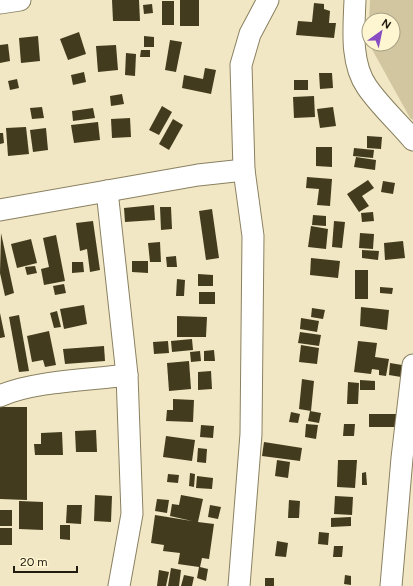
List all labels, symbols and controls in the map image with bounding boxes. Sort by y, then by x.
north arrow [361,12,401,52]
text: N [379,16,393,32]
scale bar [14,548,77,574]
text: 20 m [20,555,48,569]

